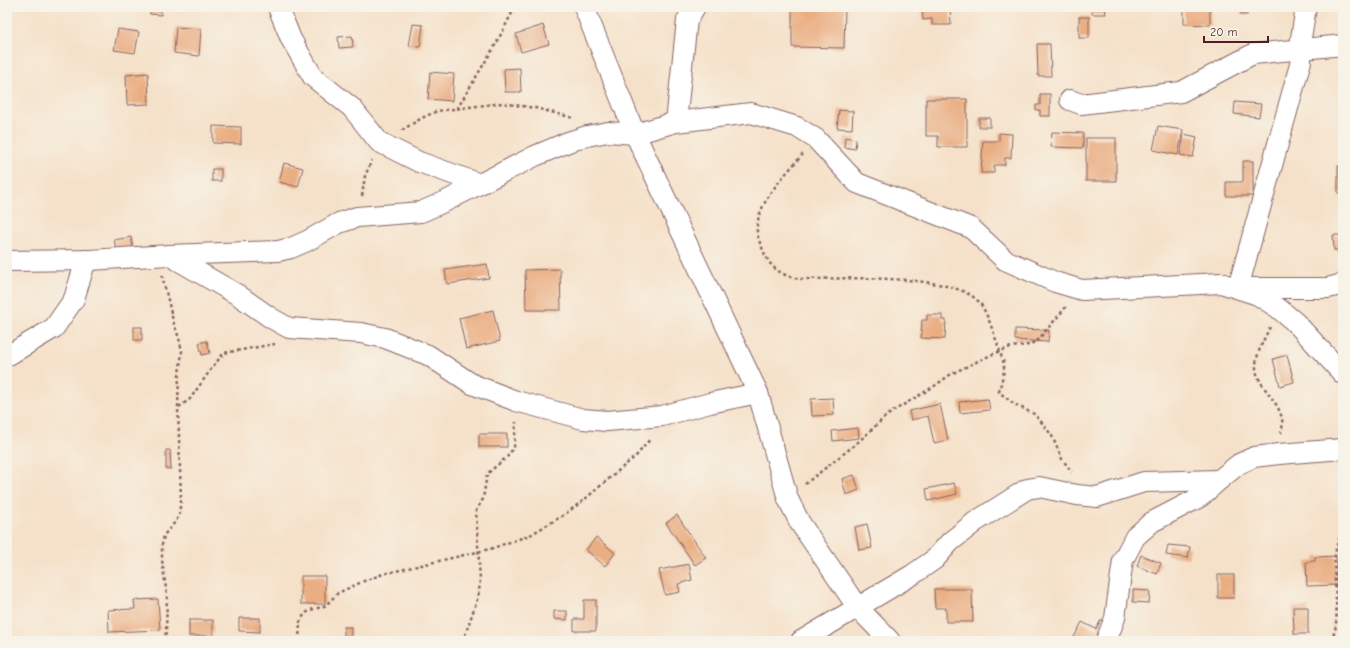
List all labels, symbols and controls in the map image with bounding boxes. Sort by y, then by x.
scale bar [1204,18,1268,44]
text: 20 m [1210,25,1238,39]

